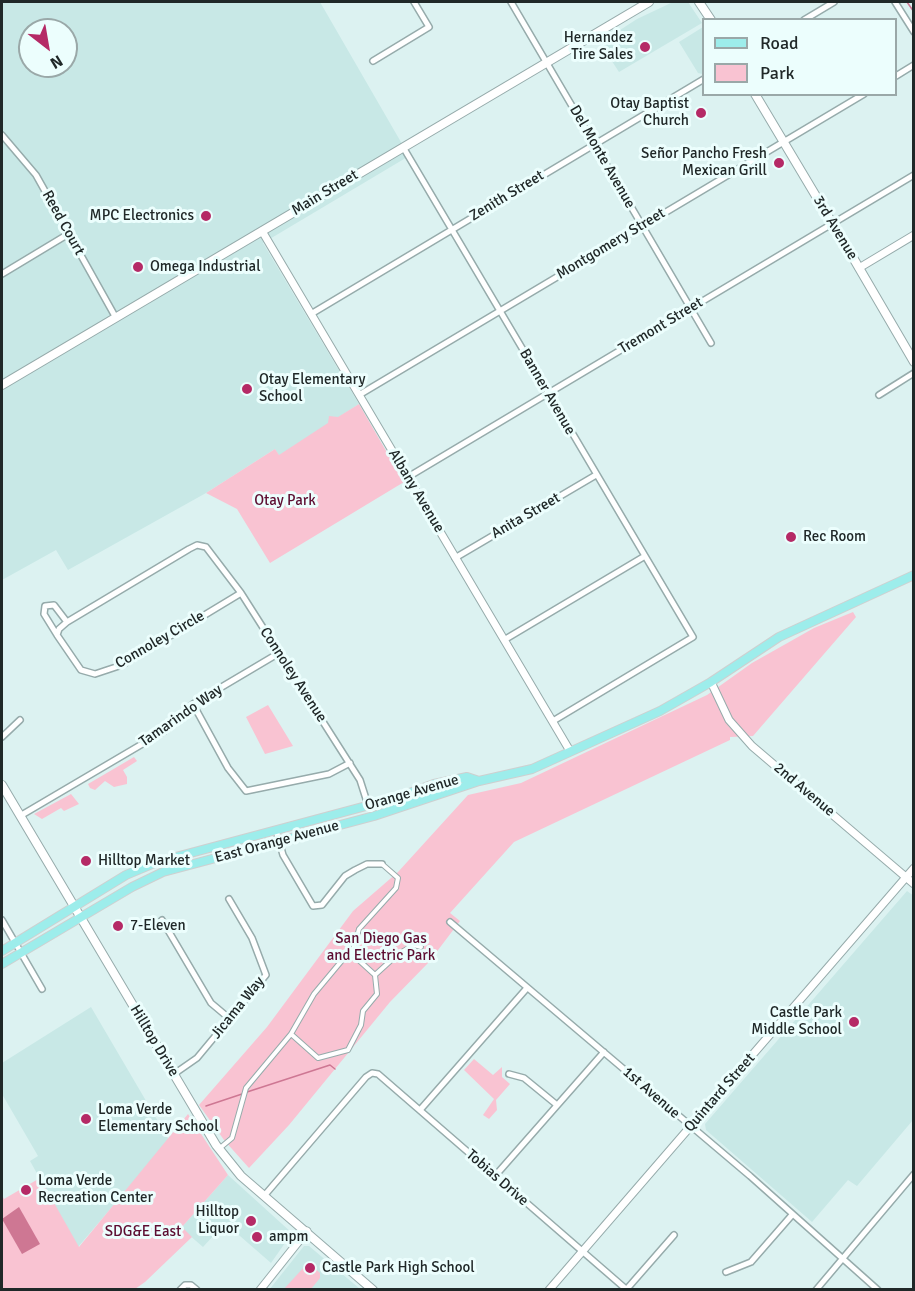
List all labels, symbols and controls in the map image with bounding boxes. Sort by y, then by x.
north arrow [18,18,78,78]
legend [702,18,897,96]
place label: Hernandez Tire Sales [564,29,633,64]
text: Road [760,32,799,54]
marker: Hernandez Tire Sales [638,40,652,54]
text: N [46,50,66,73]
text: Park [760,62,795,84]
place label: Otay Baptist Church [610,95,689,130]
street label: Del Monte Avenue [565,102,639,212]
marker: Otay Baptist Church [694,106,708,120]
place label: Señor Pancho Fresh Mexican Grill [641,145,767,180]
marker: Señor Pancho Fresh Mexican Grill [772,156,786,170]
street label: Main Street [288,166,362,220]
street label: Zenith Street [467,167,547,225]
street label: Reed Court [38,188,88,258]
street label: 3rd Avenue [809,193,861,263]
street label: Montgomery Street [553,204,669,284]
place label: MPC Electronics [90,207,194,225]
marker: MPC Electronics [199,209,213,223]
place label: Omega Industrial [150,258,261,276]
marker: Omega Industrial [131,260,145,274]
street label: Tremont Street [616,294,706,358]
street label: Banner Avenue [515,346,579,438]
place label: Otay Elementary School [259,371,366,406]
marker: Otay Elementary School [240,382,254,396]
street label: Albany Avenue [384,446,448,536]
street label: Anita Street [488,489,564,543]
park label: Otay Park [254,492,316,510]
place label: Rec Room [803,528,866,546]
marker: Rec Room [784,530,798,544]
street label: Connoley Circle [112,607,208,673]
street label: Connoley Avenue [256,624,330,726]
street label: Tamarindo Way [136,681,226,751]
street label: 2nd Avenue [770,759,838,821]
street label: Orange Avenue [363,771,461,815]
street label: East Orange Avenue [213,817,341,867]
place label: Hilltop Market [98,852,190,870]
marker: Hilltop Market [79,854,93,868]
place label: 7-Eleven [130,917,186,935]
marker: 7-Eleven [111,919,125,933]
park label: San Diego Gas and Electric Park [327,930,435,965]
street label: Jicama Way [207,973,269,1043]
street label: Hilltop Drive [126,1002,182,1080]
place label: Castle Park Middle School [751,1004,842,1039]
marker: Castle Park Middle School [847,1015,861,1029]
street label: Quintard Street [681,1050,759,1136]
street label: 1st Avenue [619,1063,683,1123]
place label: Loma Verde Elementary School [98,1101,219,1136]
marker: Loma Verde Elementary School [79,1112,93,1126]
street label: Tobias Drive [462,1146,532,1210]
place label: Loma Verde Recreation Center [38,1172,153,1207]
marker: Loma Verde Recreation Center [19,1183,33,1197]
place label: Hilltop Liquor [196,1203,239,1238]
marker: Hilltop Liquor [244,1214,258,1228]
park label: SDG&E East [105,1223,181,1241]
place label: ampm [269,1228,308,1246]
marker: ampm [250,1230,264,1244]
place label: Castle Park High School [322,1259,475,1277]
marker: Castle Park High School [303,1261,317,1275]

